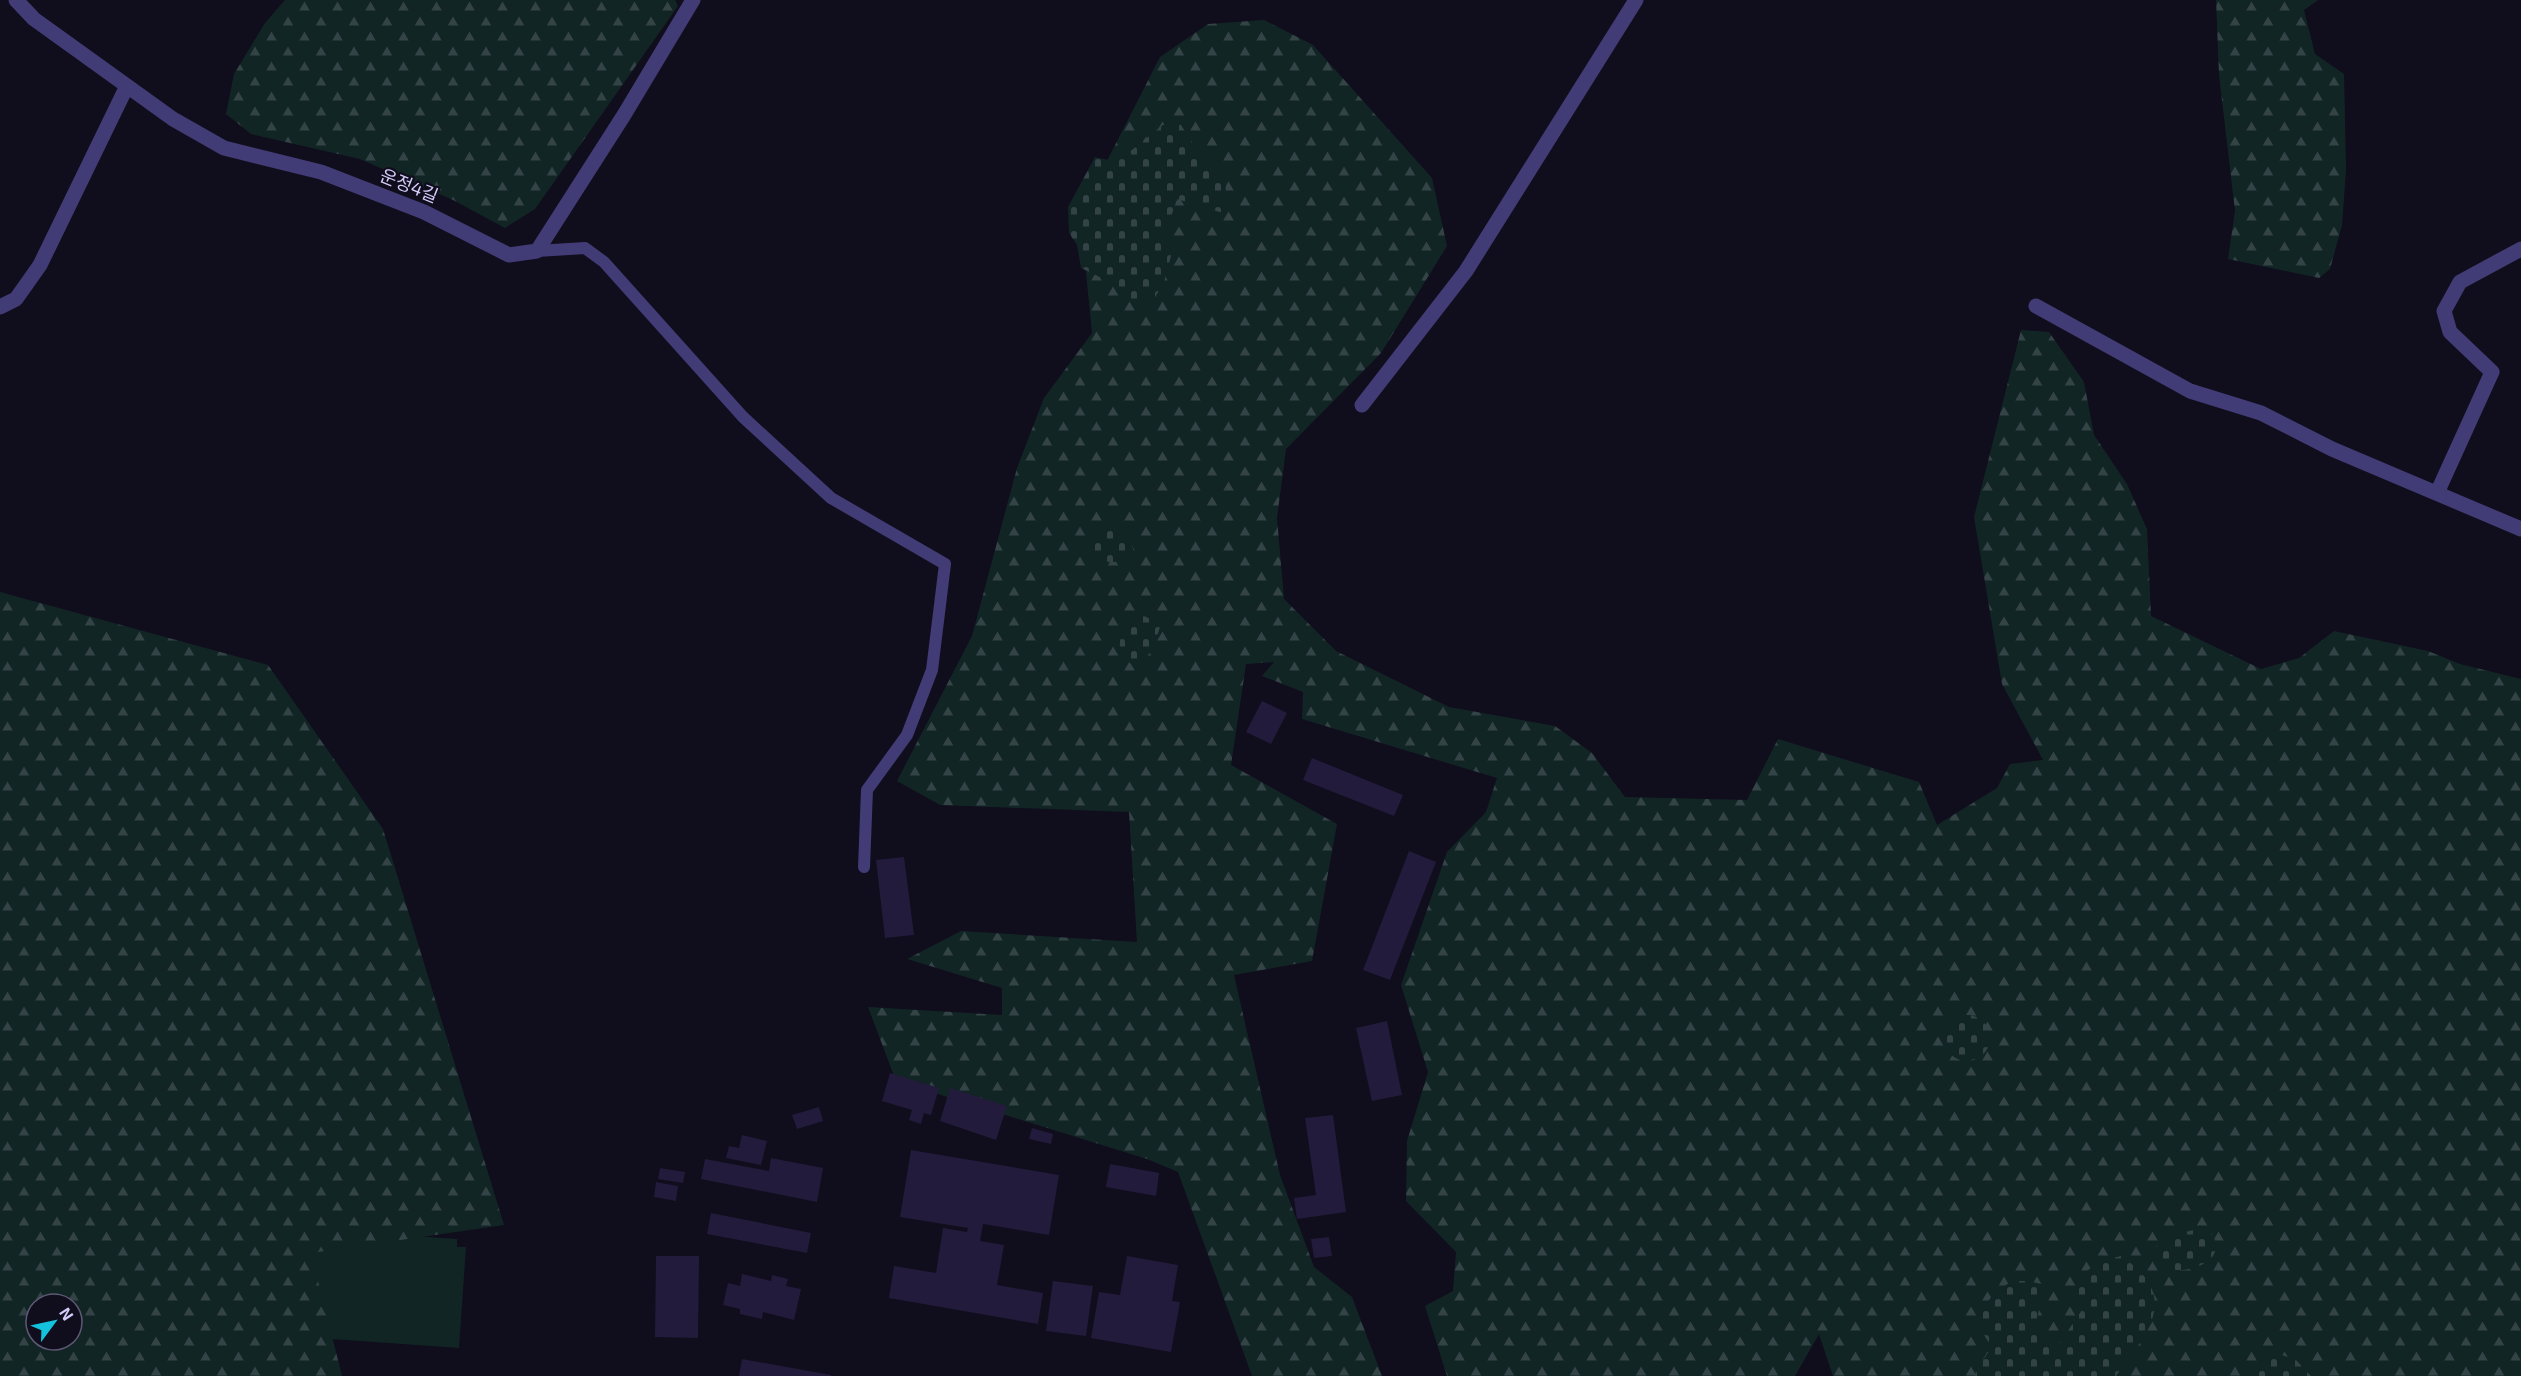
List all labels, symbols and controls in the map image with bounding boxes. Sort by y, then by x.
street label: 운정4길 [377,163,442,207]
north arrow [24,1292,84,1352]
text: N [56,1304,78,1324]

